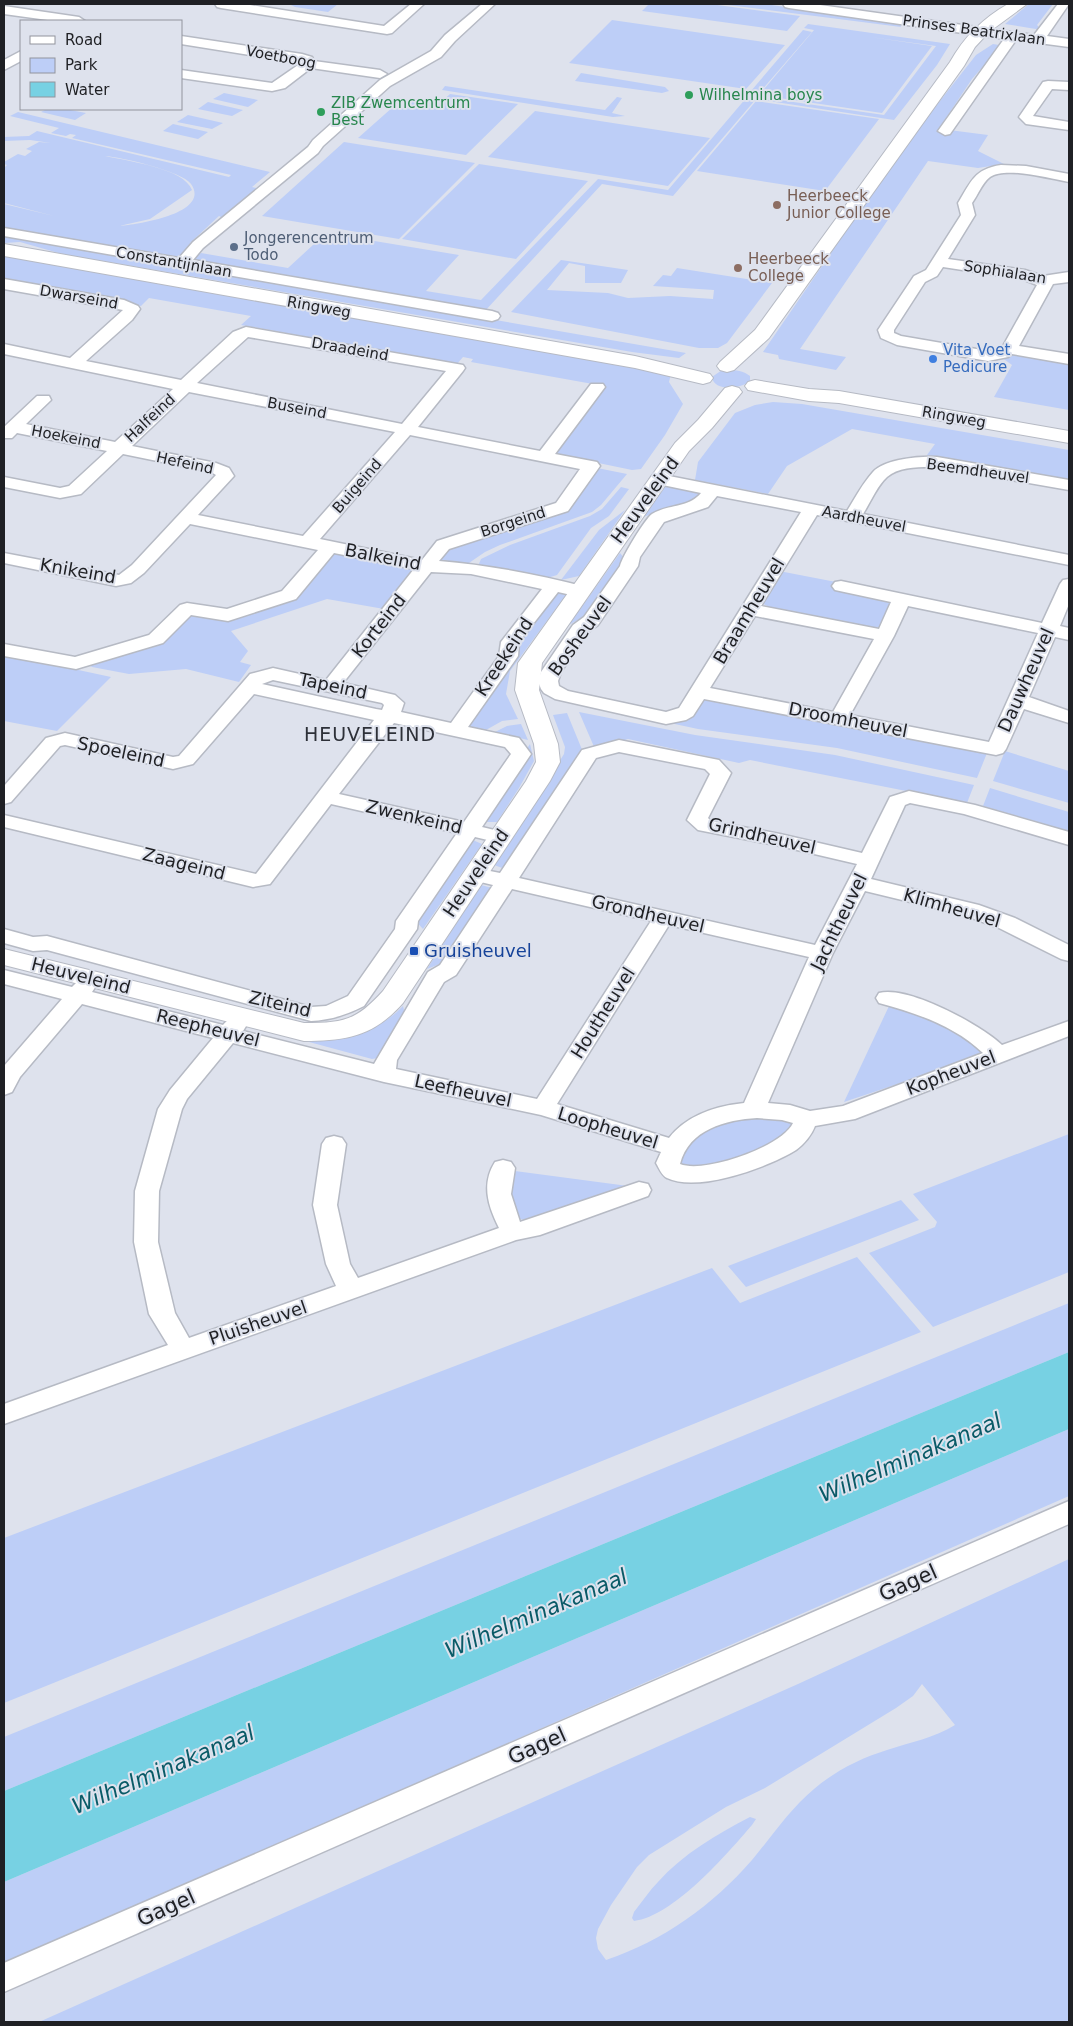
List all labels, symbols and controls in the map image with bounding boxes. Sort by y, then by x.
street label: Prinses Beatrixlaan [901,11,1047,49]
legend [20,20,182,110]
text: Road [65,31,103,49]
street label: Voetboog [245,41,317,73]
text: Park [65,56,98,74]
text: Water [65,81,110,99]
place label: Wilhelmina boys [699,86,823,104]
marker: Wilhelmina boys [683,89,695,101]
place label: ZIB Zwemcentrum Best [331,94,470,129]
marker: ZIB Zwemcentrum Best [315,106,327,118]
place label: Heerbeeck Junior College [786,187,891,222]
marker: Heerbeeck Junior College [771,199,783,211]
place label: Jongerencentrum Todo [243,229,374,264]
marker: Jongerencentrum Todo [228,241,240,253]
street label: Constantijnlaan [115,243,233,281]
place label: Heerbeeck College [748,250,829,285]
street label: Sophialaan [963,257,1047,287]
marker: Heerbeeck College [732,262,744,274]
street label: Dwarseind [38,281,120,313]
street label: Ringweg [286,293,352,321]
street label: Draadeind [310,333,390,365]
place label: Vita Voet Pedicure [943,341,1010,376]
marker: Vita Voet Pedicure [927,353,939,365]
street label: Halfeind [121,390,179,446]
street label: Buseind [266,393,328,423]
street label: Ringweg [921,403,987,431]
street label: Hoekeind [30,421,102,453]
street label: Hefeind [155,448,215,478]
street label: Heuveleind [606,452,683,547]
street label: Buigeind [329,455,385,517]
street label: Beemdheuvel [926,455,1030,487]
street label: Aardheuvel [820,502,908,536]
street label: Borgeind [478,503,548,541]
street label: Balkeind [343,539,423,574]
street label: Knikeind [38,553,118,588]
street label: Braamheuvel [709,554,788,668]
street label: Korteind [347,590,410,662]
street label: Bosheuvel [544,592,616,680]
street label: Kreekeind [470,613,537,700]
street label: Dauwheuvel [993,625,1058,735]
street label: Tapeind [296,668,369,703]
street label: Droomheuvel [787,698,910,741]
district label: HEUVELEIND [304,723,436,745]
street label: Spoeleind [75,732,167,771]
street label: Zwenkeind [364,795,464,838]
street label: Grindheuvel [706,813,818,858]
street label: Heuveleind [438,825,513,921]
street label: Zaageind [140,843,228,884]
street label: Jachtheuvel [806,870,871,975]
street label: Klimheuvel [901,884,1003,931]
street label: Grondheuvel [590,890,707,937]
place label: Gruisheuvel [424,940,532,961]
marker: Gruisheuvel [408,945,420,957]
street label: Heuveleind [29,953,133,998]
street label: Houtheuvel [566,963,639,1062]
street label: Ziteind [247,986,313,1021]
street label: Reepheuvel [154,1005,262,1051]
street label: Kopheuvel [903,1046,998,1099]
street label: Leefheuvel [413,1070,514,1111]
street label: Loopheuvel [555,1102,661,1153]
street label: Pluisheuvel [206,1296,310,1349]
water label: Wilhelminakanaal [815,1408,1005,1507]
street label: Gagel [875,1560,941,1606]
water label: Wilhelminakanaal [441,1564,631,1663]
water label: Wilhelminakanaal [68,1720,258,1819]
street label: Gagel [504,1723,570,1769]
street label: Gagel [133,1885,199,1931]

